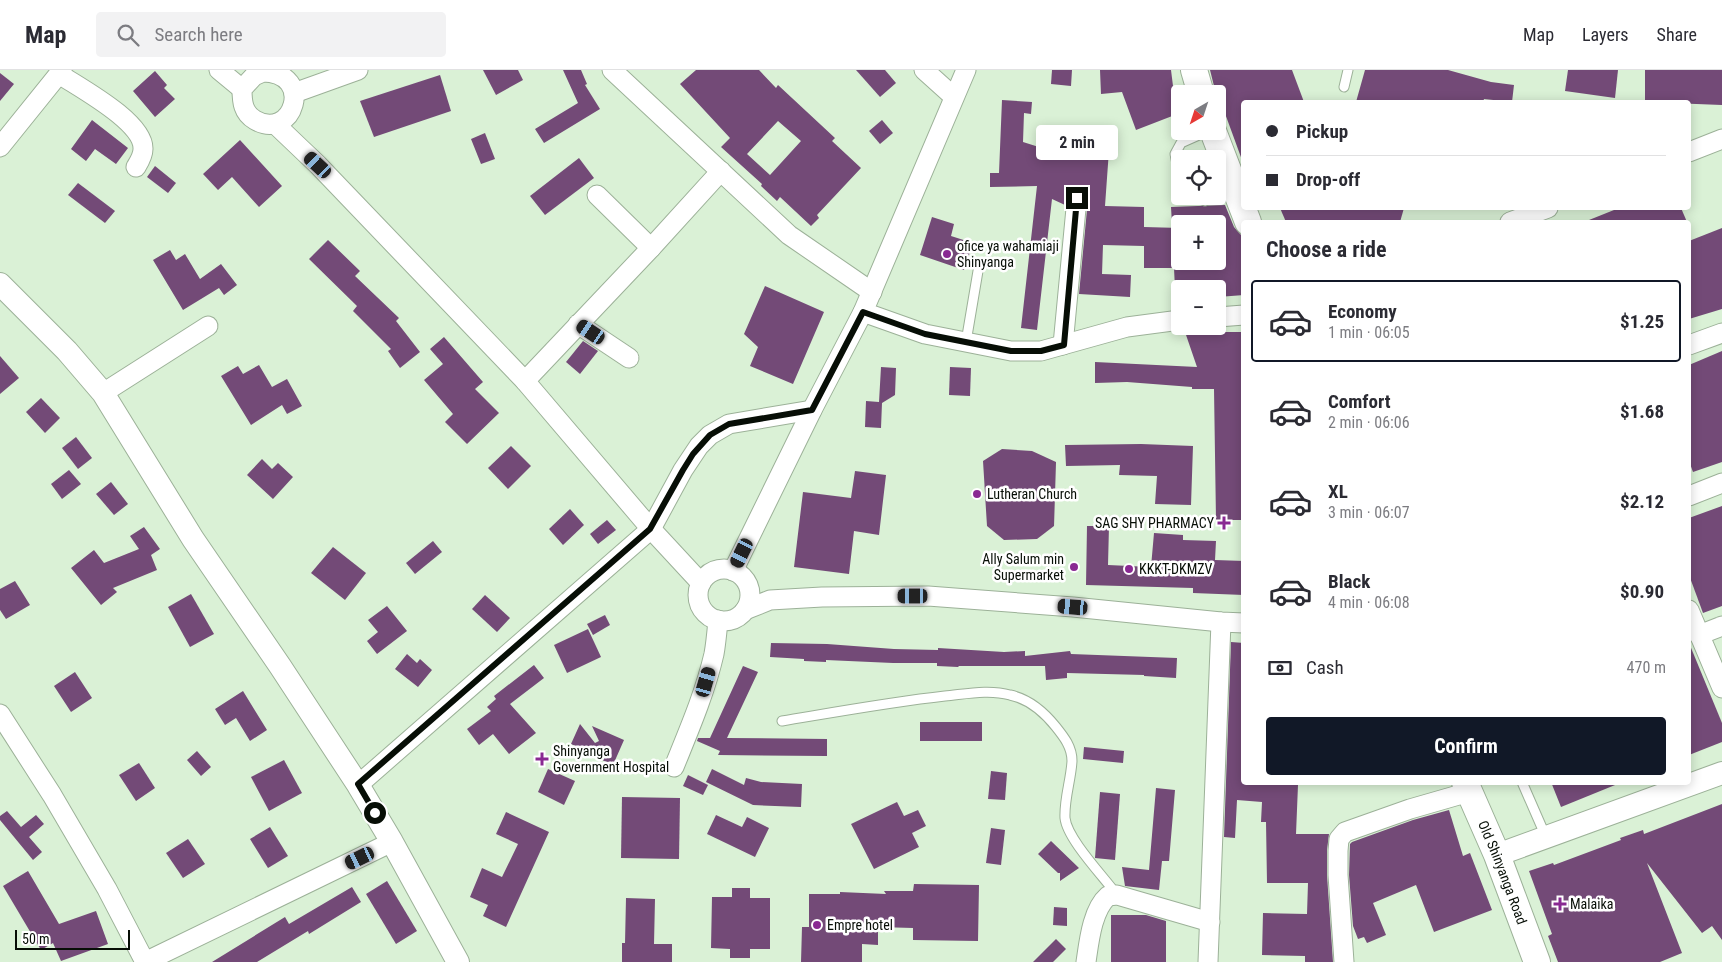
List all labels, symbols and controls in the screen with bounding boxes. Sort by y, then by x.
search box [96,12,446,57]
text: Map [25,21,66,49]
icon: search [114,21,142,49]
text: Search here [154,23,243,46]
text: Map [1523,24,1554,45]
text: Layers [1582,24,1629,45]
text: Share [1657,24,1697,45]
north arrow [1171,85,1226,140]
map controls [1171,85,1226,335]
text: Pickup [1296,120,1348,143]
callout: 2 min [1036,126,1118,160]
text: 2 min [1059,133,1095,152]
car [301,149,334,181]
button: locate [1171,150,1226,205]
text: Drop-off [1296,168,1360,191]
route end [1066,187,1088,209]
button: + [1171,215,1226,270]
text: Choose a ride [1266,237,1387,262]
place label: ofice ya wahamiaji Shinyanga [957,238,1059,270]
marker: ofice ya wahamiaji Shinyanga [941,248,953,260]
button: − [1171,280,1226,335]
icon: car [1268,299,1313,344]
text: Economy [1328,300,1397,323]
text: $1.25 [1620,310,1664,333]
car [574,317,607,347]
text: 1 min · 06:05 [1328,323,1410,342]
icon: car [1268,389,1313,434]
text: Comfort [1328,390,1391,413]
text: $1.68 [1620,400,1664,423]
text: 2 min · 06:06 [1328,413,1410,432]
icon: car [1268,479,1313,524]
text: XL [1328,480,1348,503]
place label: Lutheran Church [987,486,1077,502]
marker: Lutheran Church [971,488,983,500]
text: $2.12 [1620,490,1664,513]
text: 3 min · 06:07 [1328,503,1410,522]
place label: SAG SHY PHARMACY [1095,515,1215,531]
marker: SAG SHY PHARMACY [1218,517,1230,529]
car [728,536,755,570]
place label: Ally Salum min Supermarket [982,551,1064,583]
marker: Ally Salum min Supermarket [1068,561,1080,573]
place label: KKKT-DKMZV [1139,561,1213,577]
marker: KKKT-DKMZV [1123,563,1135,575]
icon: car [1268,569,1313,614]
text: Black [1328,570,1370,593]
text: $0.90 [1620,580,1664,603]
car [898,589,928,604]
text: 4 min · 06:08 [1328,593,1410,612]
car [1057,598,1088,616]
icon: cash [1266,654,1294,682]
text: Cash [1306,656,1344,679]
text: 470 m [1627,658,1666,677]
car [694,666,717,698]
button: Confirm [1266,717,1666,775]
place label: Shinyanga Government Hospital [553,743,669,775]
marker: Shinyanga Government Hospital [535,752,549,766]
route start [364,802,386,824]
street label: Old Shinyanga Road [1475,818,1530,926]
car [343,845,376,871]
place label: Malaika [1570,896,1613,912]
marker: Malaika [1554,898,1566,910]
place label: Empre hotel [827,917,893,933]
marker: Empre hotel [811,919,823,931]
scale bar [15,927,130,950]
text: 50 m [22,931,50,947]

